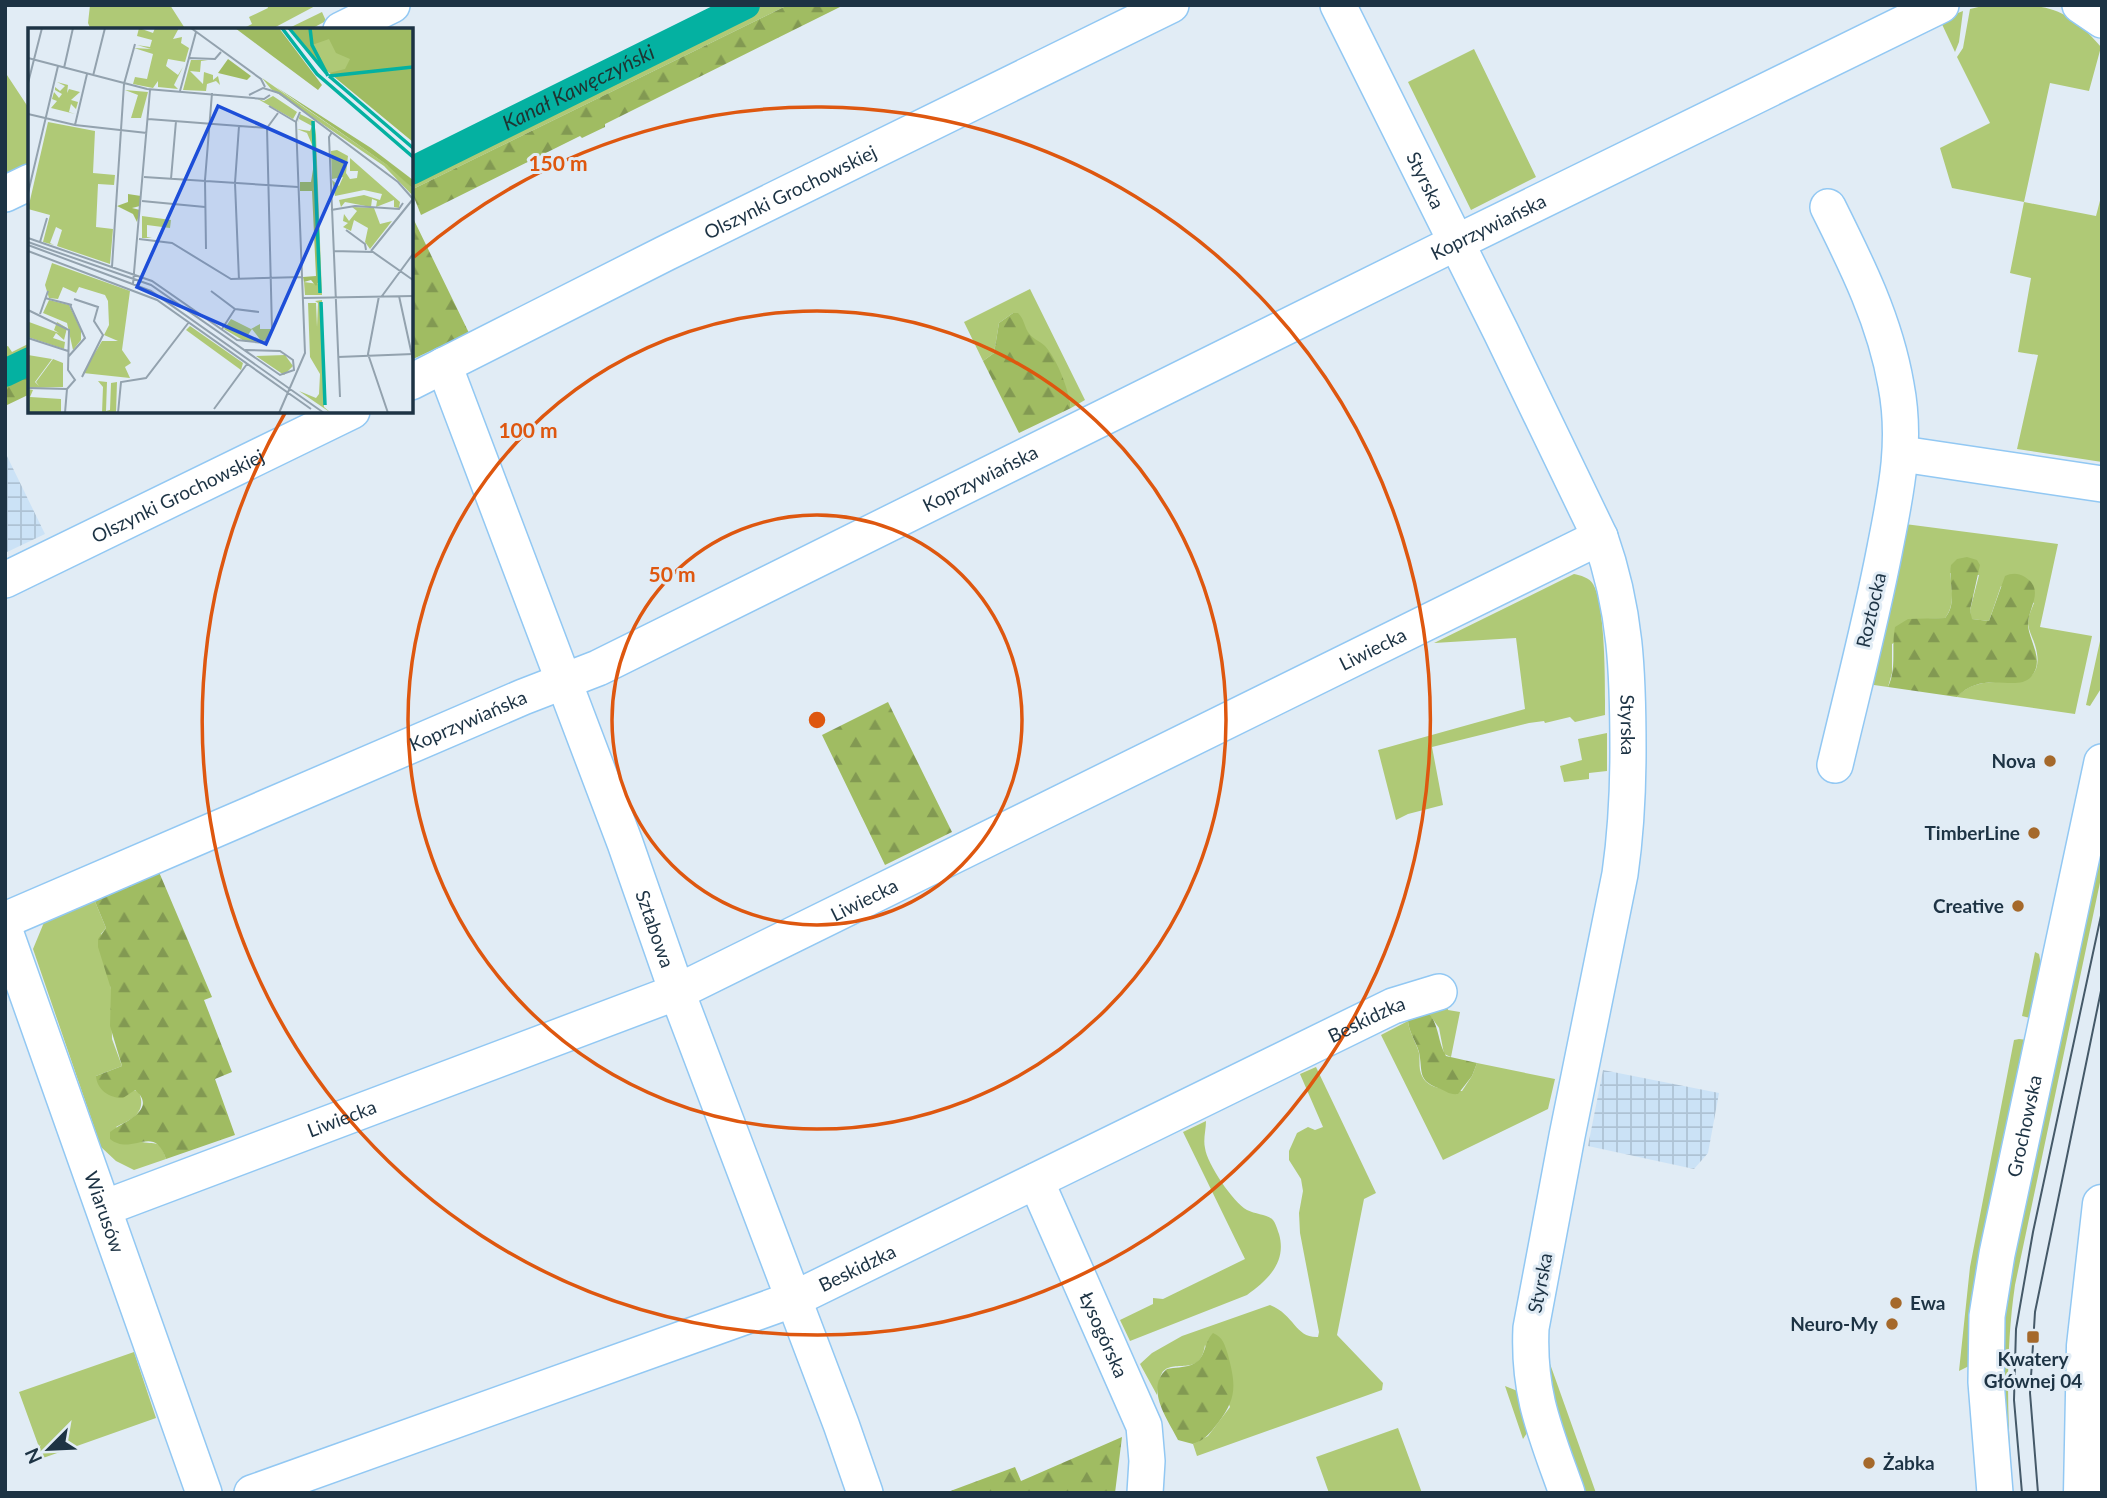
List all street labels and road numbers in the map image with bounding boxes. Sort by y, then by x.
street label: Olszynki Grochowskiej [700,140,880,244]
street label: Styrska [1402,148,1450,212]
street label: Koprzywiańska [1427,188,1550,264]
street label: Koprzywiańska [919,440,1041,516]
street label: Olszynki Grochowskiej [87,444,267,547]
street label: Roztocka [1851,570,1890,650]
street label: Liwiecka [1335,622,1410,675]
street label: Koprzywiańska [406,685,530,756]
street label: Styrska [1616,694,1640,755]
street label: Liwiecka [827,873,901,926]
street label: Sztabowa [631,887,680,970]
street label: Beskidzka [1324,991,1408,1047]
street label: Grochowska [2002,1073,2046,1179]
street label: Liwiecka [304,1094,379,1141]
street label: Wiarusów [80,1168,130,1256]
street label: Beskidzka [815,1239,899,1296]
street label: Styrska [1522,1251,1557,1315]
street label: Łysogórska [1075,1288,1133,1381]

